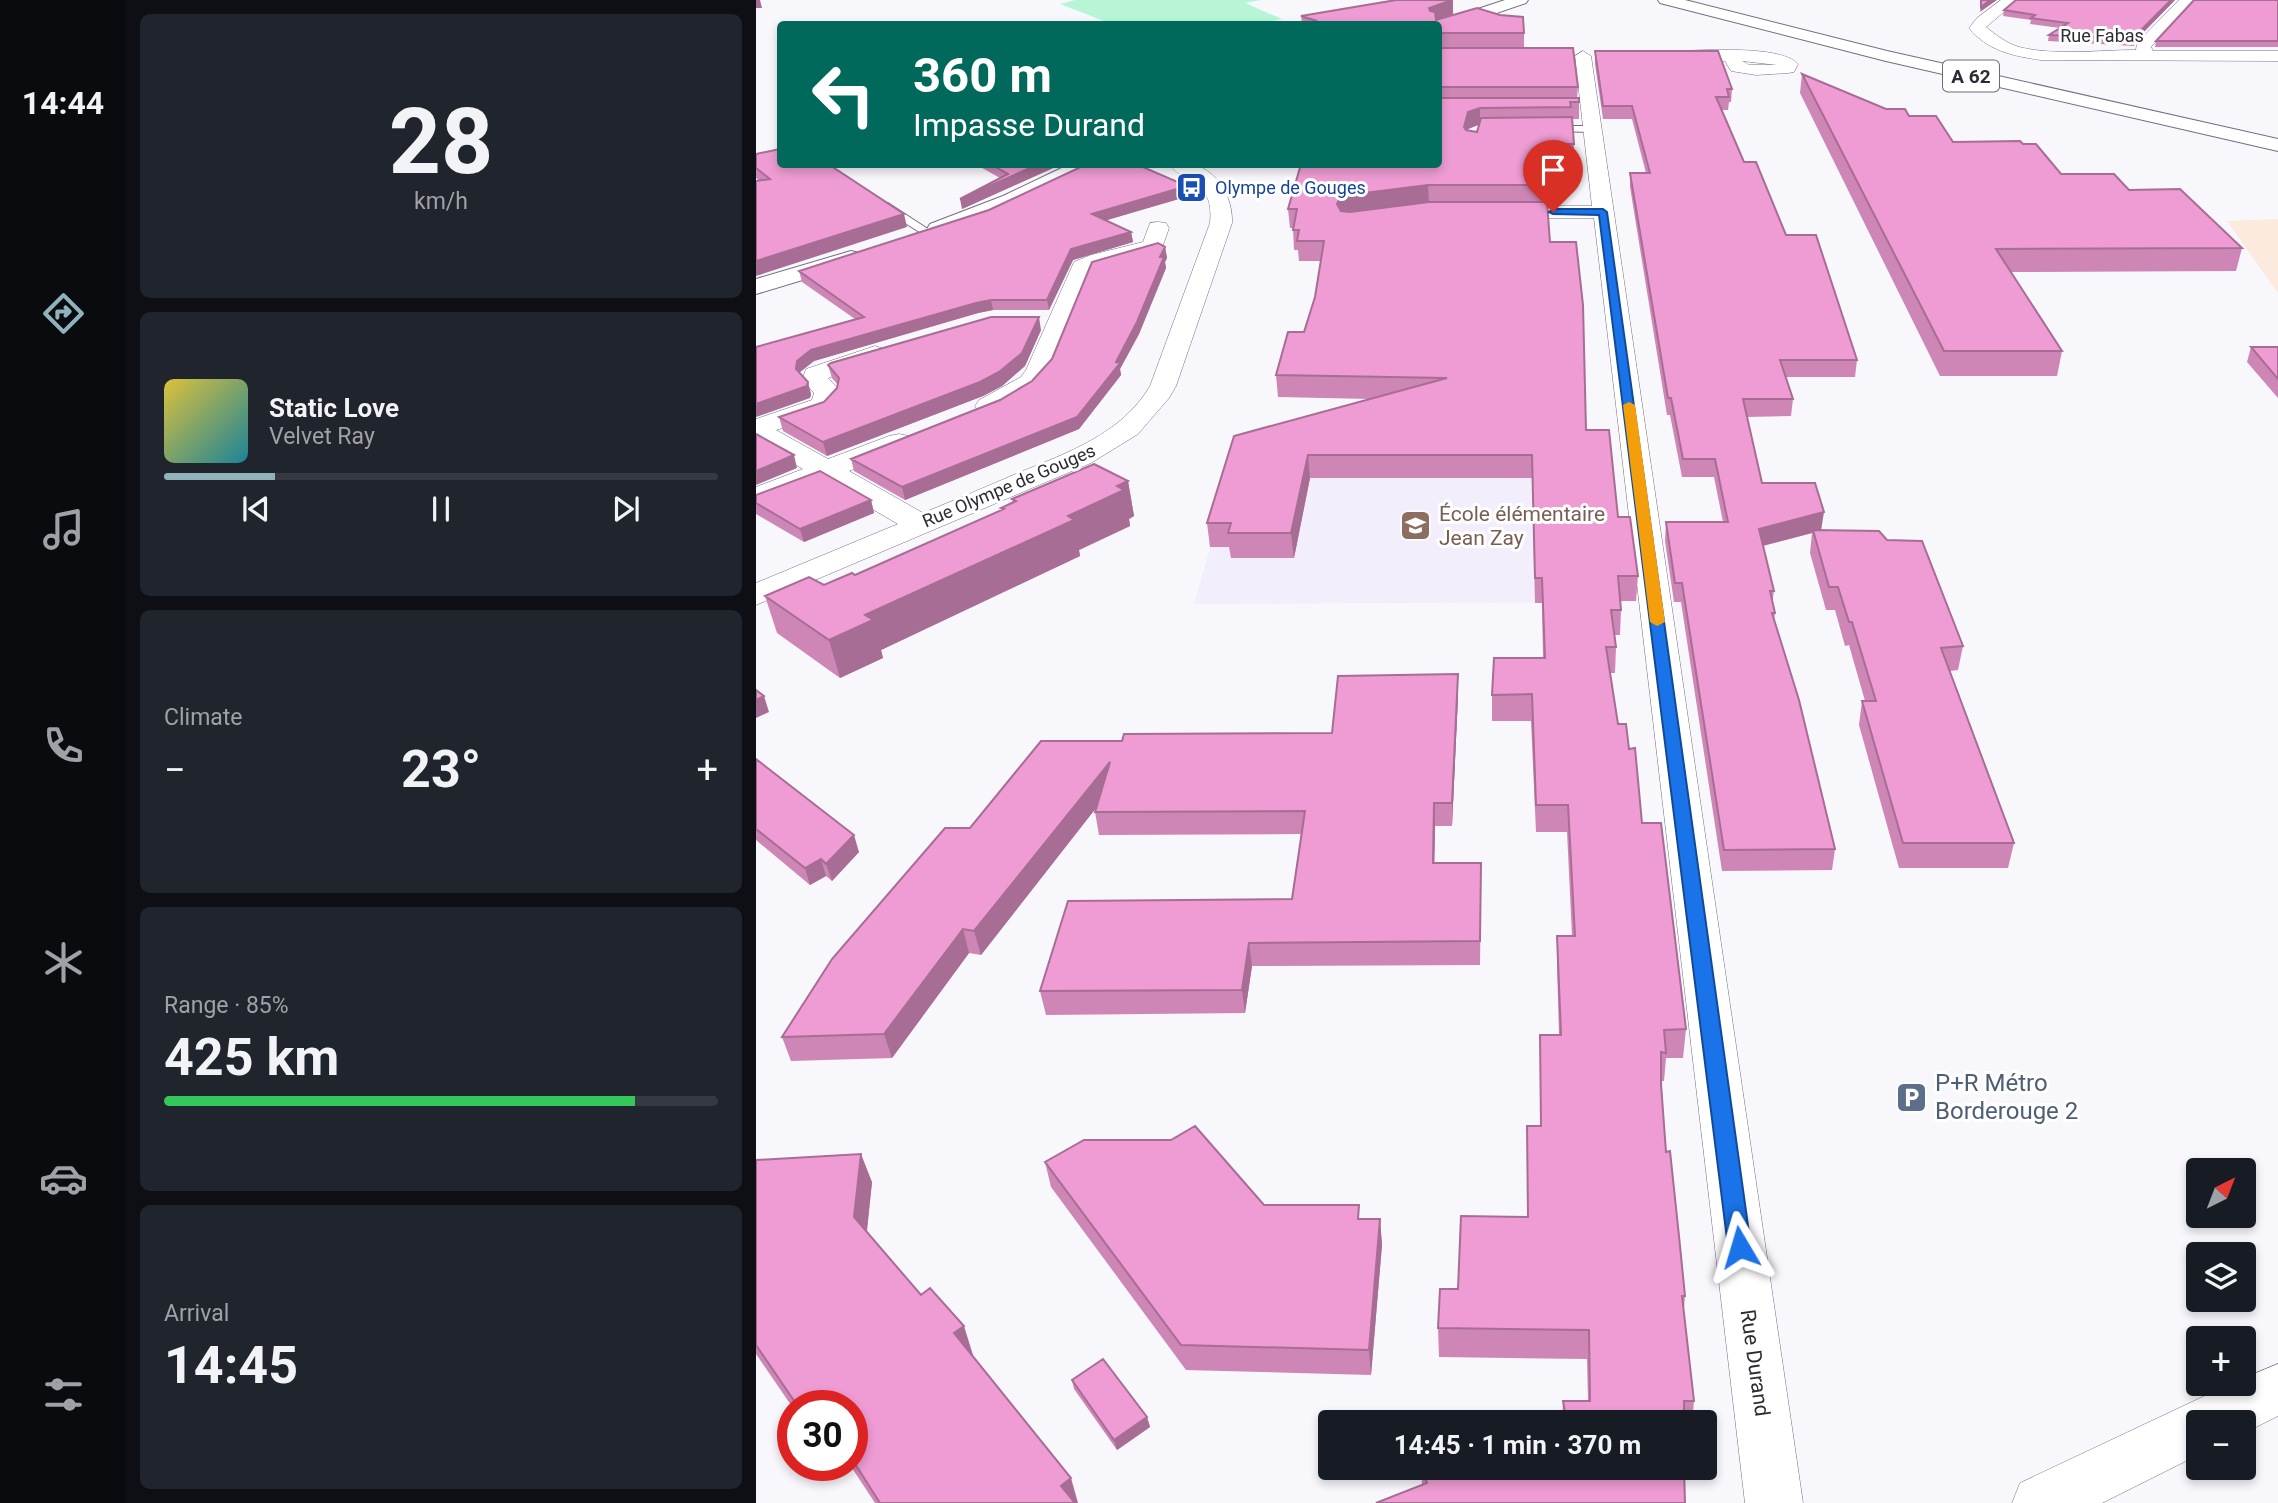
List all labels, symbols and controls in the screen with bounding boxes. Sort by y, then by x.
street label: Rue Fabas [2060,25,2144,46]
text: 360 m [913,47,1052,104]
icon: left [798,49,889,140]
road number: A 62 [1943,60,1999,92]
text: 14:44 [22,84,104,122]
text: 28 [389,89,493,195]
text: Impasse Durand [913,106,1145,144]
pin [1523,140,1583,212]
icon: arrive [1534,151,1572,189]
bus stop icon: Olympe de Gouges [1175,171,1209,205]
place label: Olympe de Gouges [1215,177,1366,198]
text: km/h [414,188,468,215]
icon: directions [39,289,88,338]
text: Static Love [269,393,399,423]
text: Velvet Ray [269,423,375,450]
street label: Rue Olympe de Gouges [919,440,1098,531]
icon: previous [237,490,275,528]
icon: pause [422,490,460,528]
icon: next [607,490,645,528]
place label: École élémentaire Jean Zay [1439,502,1605,550]
icon: music [39,505,88,554]
school or university icon: École élémentaire Jean Zay [1399,509,1433,543]
text: Climate [164,704,243,731]
icon: phone [39,721,88,770]
text: 23° [401,739,481,800]
text: − [164,748,186,792]
text: + [696,748,718,792]
icon: climate [39,938,88,987]
text: Range · 85% [164,992,289,1019]
text: 425 km [164,1027,339,1088]
place label: P+R Métro Borderouge 2 [1935,1069,2078,1125]
parking icon: P+R Métro Borderouge 2 [1895,1080,1929,1114]
icon: car [39,1154,88,1203]
north arrow [2186,1158,2256,1228]
map controls [2186,1158,2256,1480]
position arrow [1703,1210,1777,1284]
button: layers [2186,1242,2256,1312]
text: Arrival [164,1300,229,1327]
street label: Rue Durand [1736,1308,1774,1418]
button: + [2186,1326,2256,1396]
text: 14:45 [164,1335,298,1396]
icon: filters [39,1370,88,1419]
speed limit sign: 30 [777,1390,868,1481]
button: − [2186,1410,2256,1480]
text: 14:45 · 1 min · 370 m [1394,1430,1641,1460]

